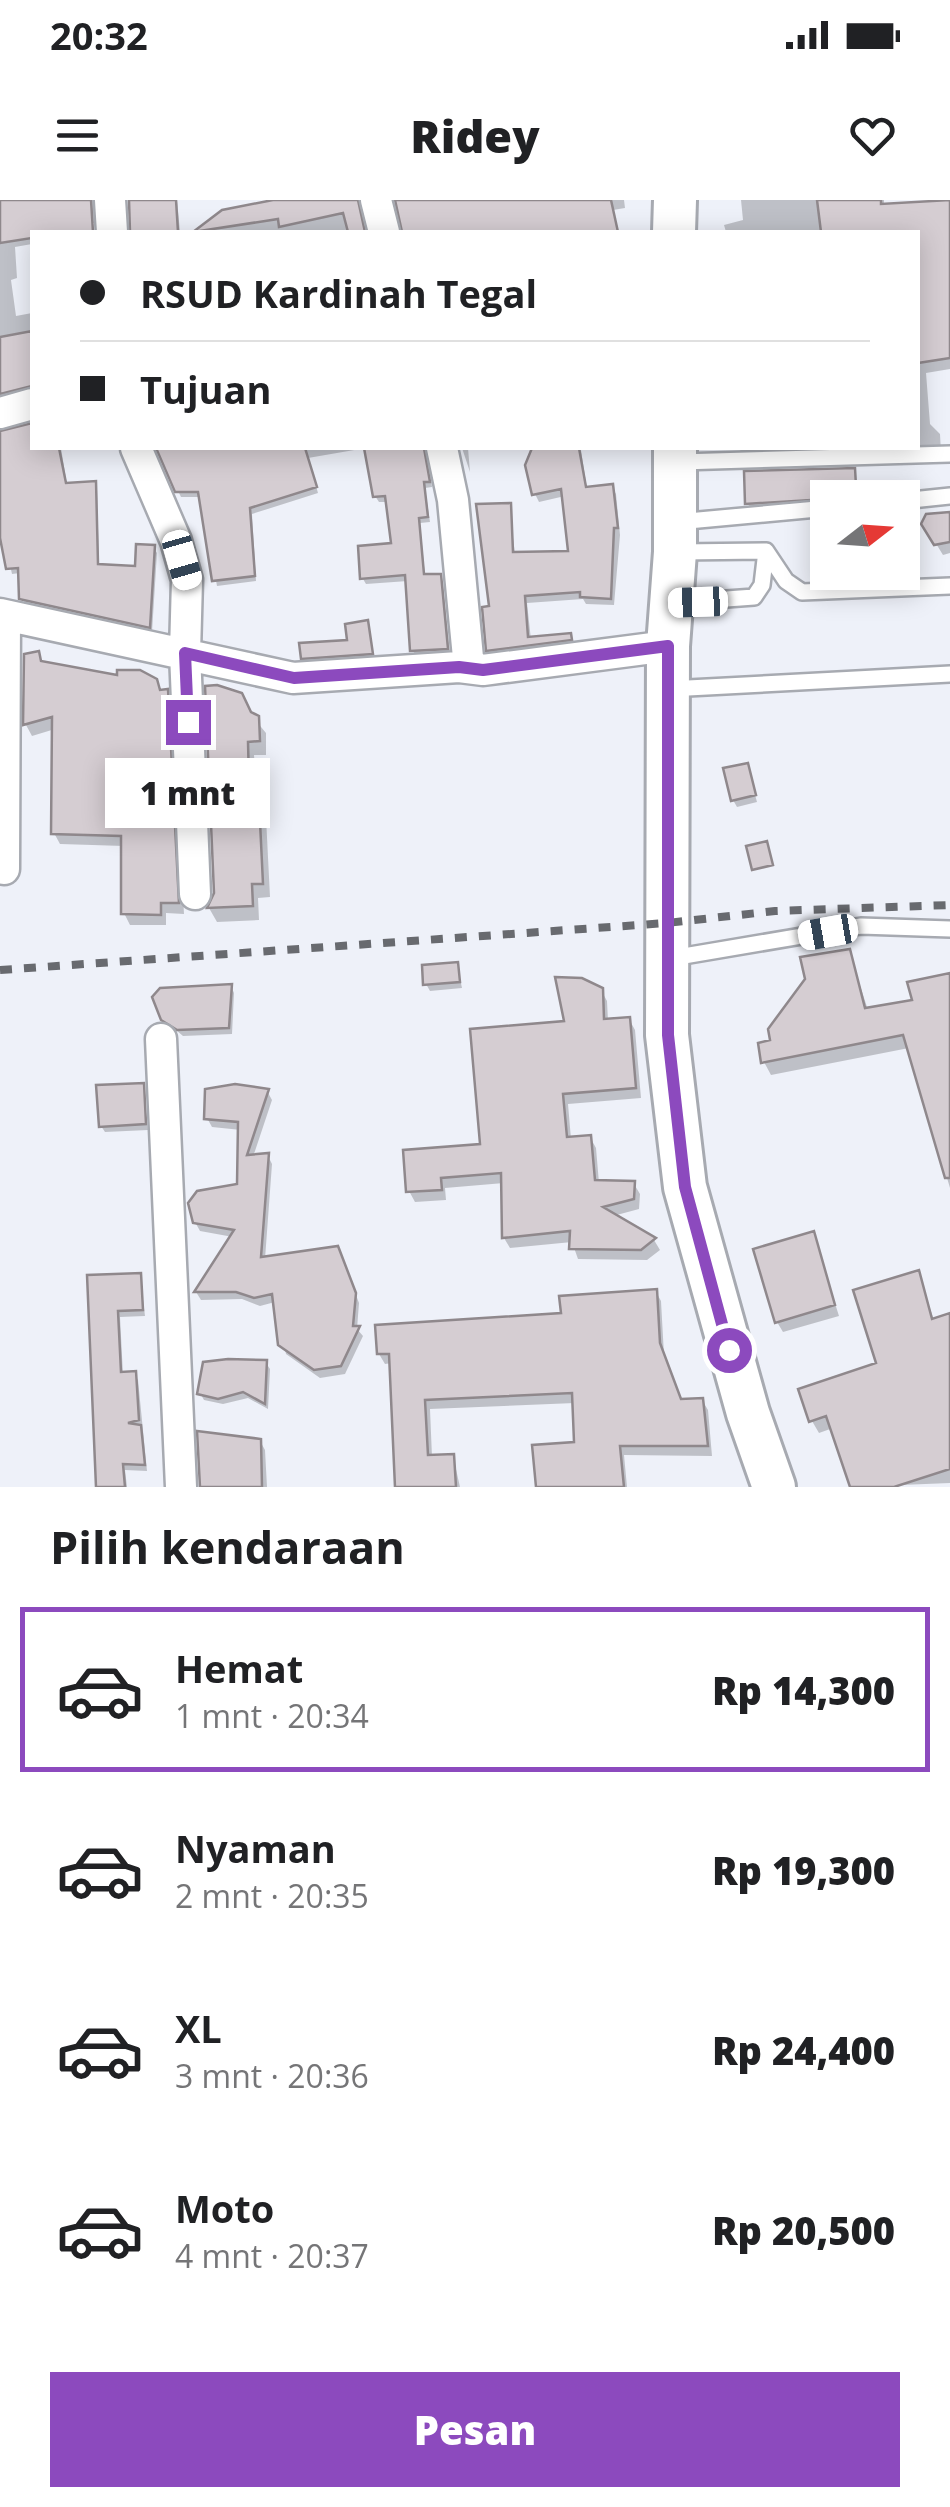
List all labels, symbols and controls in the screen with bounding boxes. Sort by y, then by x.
text: 20:32 [50,9,148,61]
text: Ridey [410,105,540,166]
icon: menu [50,108,105,163]
icon: heart [845,108,900,163]
text: RSUD Kardinah Tegal [140,267,537,319]
text: Tujuan [140,363,271,415]
north arrow [810,480,920,590]
map controls [810,480,920,590]
car [159,527,205,593]
car [667,586,729,618]
route end [166,700,211,745]
callout: 1 mnt [106,757,270,827]
text: 1 mnt [140,771,235,814]
car [796,912,860,952]
route start [707,1328,752,1373]
text: Pilih kendaraan [50,1516,405,1577]
text: Hemat [175,1642,303,1694]
icon: car [55,1645,145,1735]
text: Rp 14,300 [712,1664,895,1716]
text: 1 mnt · 20:34 [175,1694,369,1737]
text: Nyaman [175,1822,336,1874]
icon: car [55,1825,145,1915]
text: Rp 19,300 [712,1844,895,1896]
text: 2 mnt · 20:35 [175,1874,369,1917]
text: XL [175,2002,222,2054]
icon: car [55,2005,145,2095]
text: Rp 24,400 [712,2024,895,2076]
text: 3 mnt · 20:36 [175,2054,369,2097]
text: Moto [175,2182,274,2234]
icon: car [55,2185,145,2275]
text: Rp 20,500 [712,2204,895,2256]
text: 4 mnt · 20:37 [175,2234,369,2277]
button: Pesan [50,2372,900,2487]

